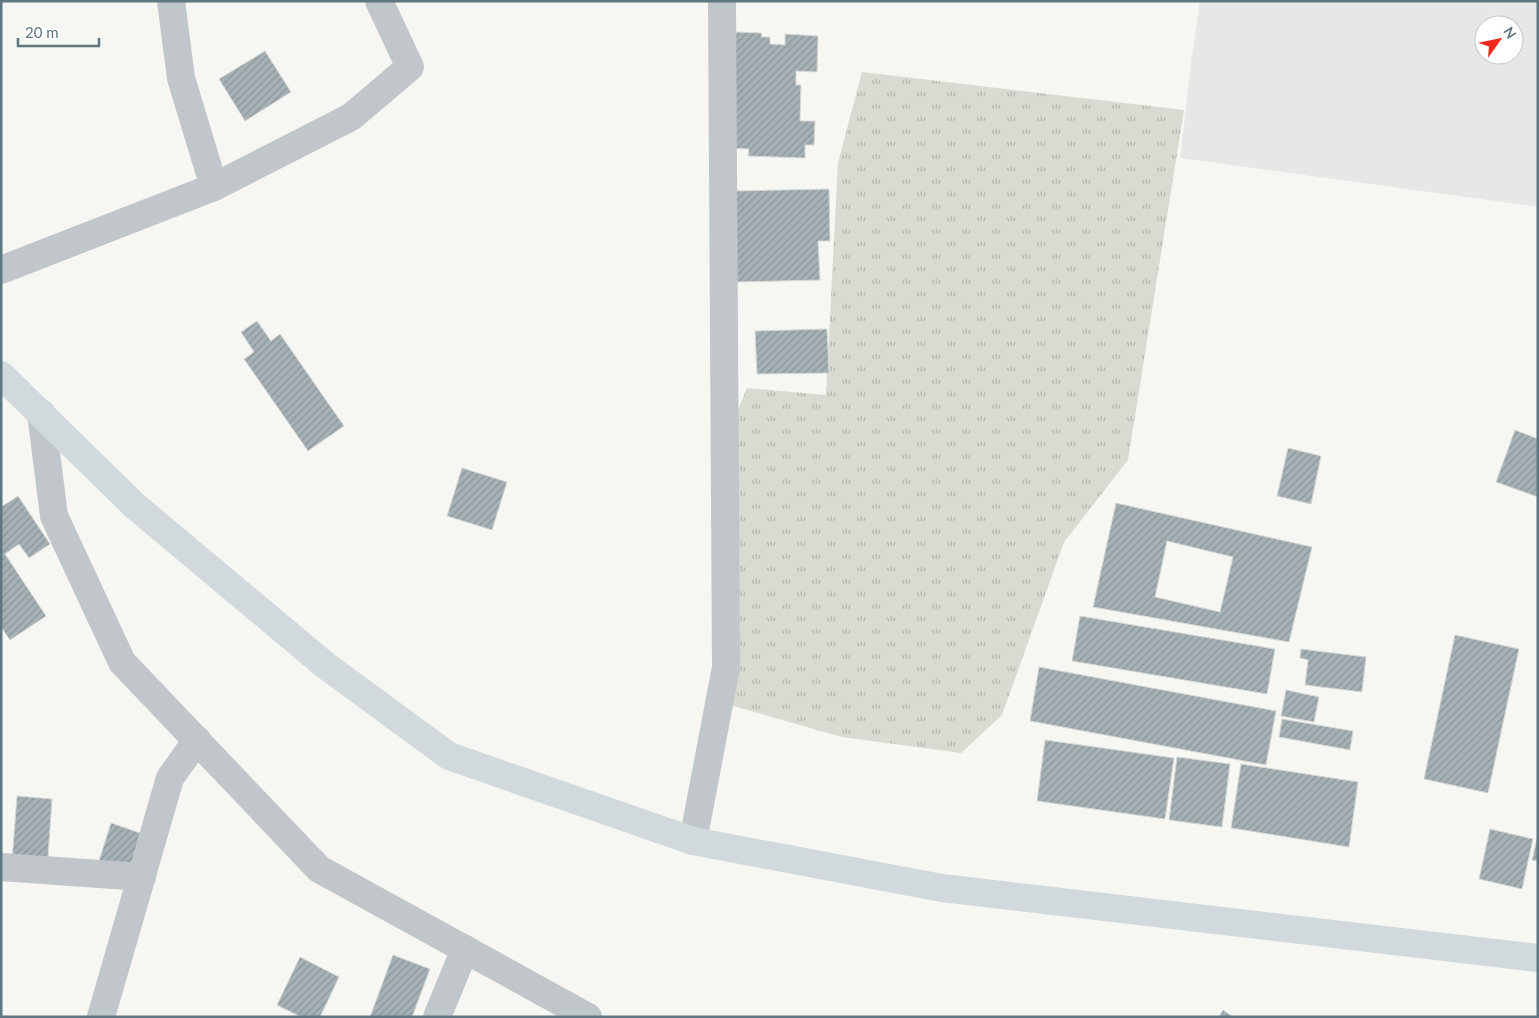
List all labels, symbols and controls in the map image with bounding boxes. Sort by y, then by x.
scale bar [18,15,99,47]
north arrow [1474,15,1524,65]
text: 20 m [25,23,59,41]
text: N [1500,23,1520,42]

